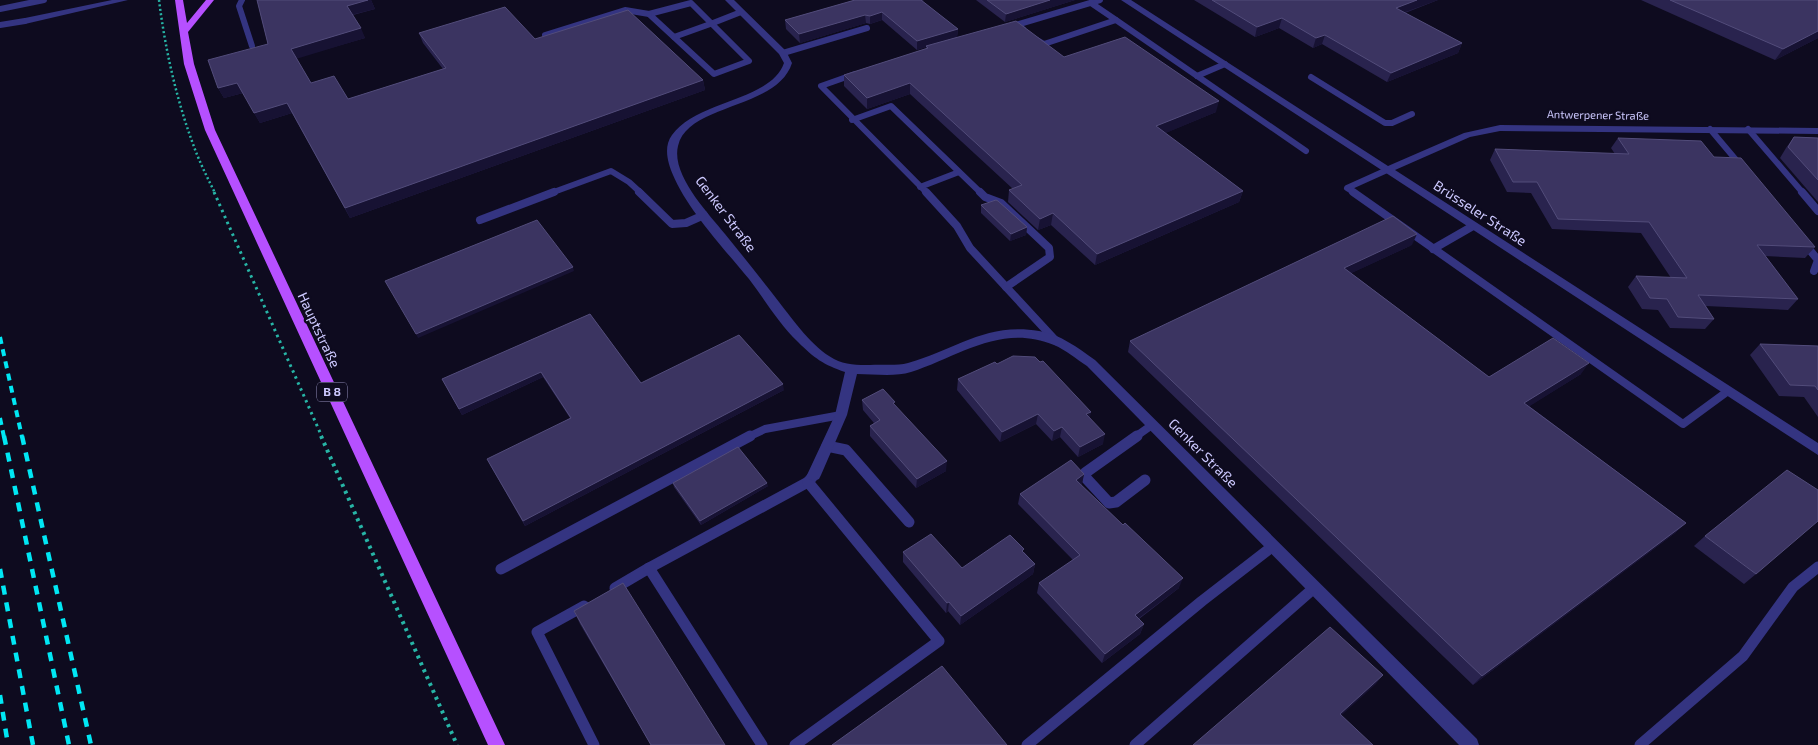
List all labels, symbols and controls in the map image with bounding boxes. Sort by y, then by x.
street label: Antwerpener Straße [1547,107,1649,122]
street label: Genker Straße [692,172,760,255]
street label: Brüsseler Straße [1431,176,1530,249]
street label: Hauptstraße [295,289,344,370]
road number: B 8 [317,382,347,402]
street label: Genker Straße [1165,415,1241,491]

